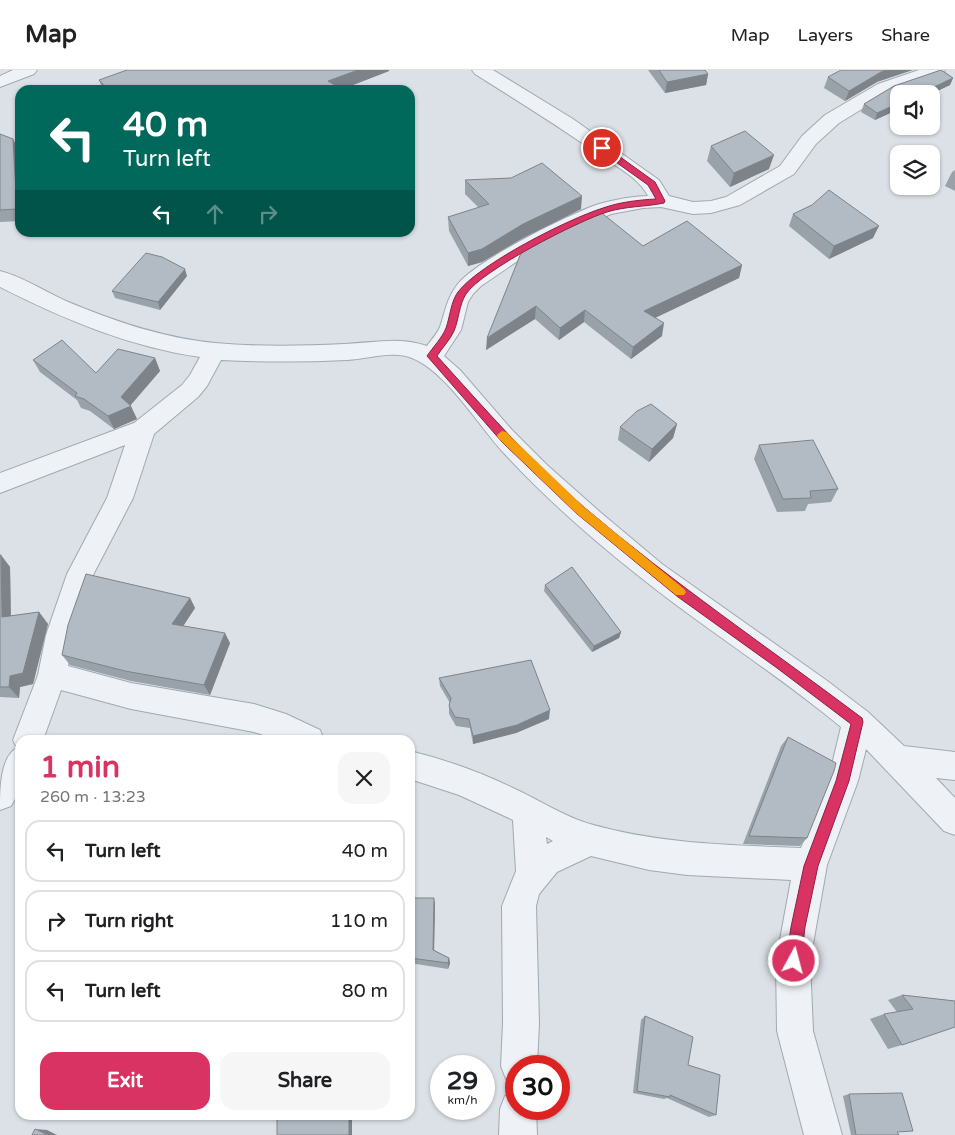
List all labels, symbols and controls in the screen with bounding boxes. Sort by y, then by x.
text: Map [25,20,77,49]
text: Map [731,24,770,46]
text: Layers [798,24,853,46]
text: Share [881,24,930,46]
map controls [890,85,940,195]
button: sound [890,85,940,135]
text: 40 m [123,104,208,146]
icon: left [40,105,105,170]
pin [581,127,623,169]
icon: arrive [588,134,616,162]
button: layers [890,145,940,195]
text: Turn left [123,146,211,172]
icon: left [148,200,176,228]
icon: ahead [201,200,229,228]
icon: right [254,200,282,228]
text: 1 min [40,749,120,786]
button: close [338,752,390,804]
text: 260 m · 13:23 [40,787,146,807]
icon: left [42,837,70,865]
text: Turn left [85,840,161,862]
text: 40 m [342,840,388,862]
icon: right [42,907,70,935]
text: Turn right [85,910,173,932]
text: 110 m [330,910,388,932]
position arrow [767,934,819,986]
icon: left [42,977,70,1005]
text: Turn left [85,980,161,1002]
text: 80 m [342,980,388,1002]
button: Exit [40,1052,210,1110]
button: Share [220,1052,390,1110]
speed limit sign: 30 [505,1055,570,1120]
text: 29 [447,1066,478,1096]
text: km/h [447,1093,478,1107]

